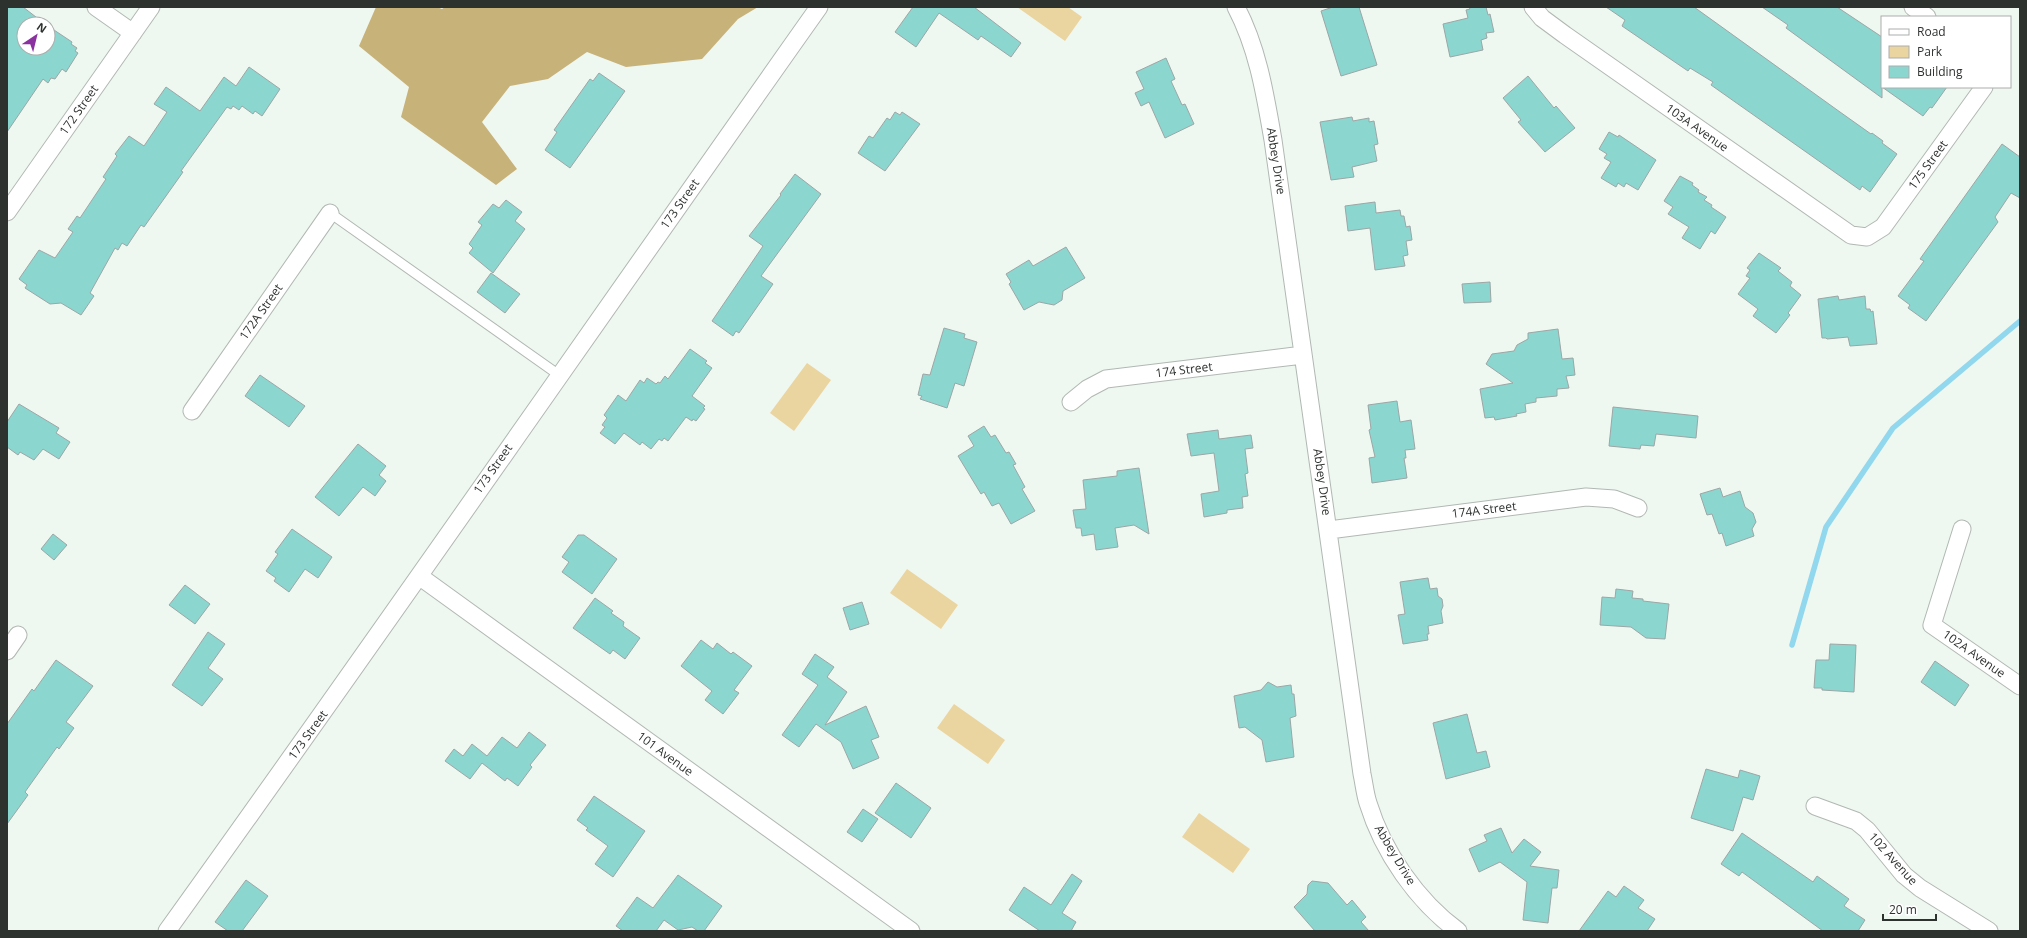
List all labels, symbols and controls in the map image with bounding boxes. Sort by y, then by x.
north arrow [16,16,56,56]
legend [1881,16,2011,88]
text: N [34,19,50,36]
text: Road [1917,23,1946,40]
text: Park [1917,43,1943,60]
text: Building [1917,63,1963,80]
street label: 172 Street [55,81,102,138]
street label: 103A Avenue [1662,100,1732,156]
street label: Abbey Drive [1263,126,1290,196]
street label: 175 Street [1904,137,1951,193]
street label: 173 Street [656,175,703,232]
street label: 172A Street [235,280,286,343]
street label: 174 Street [1155,358,1213,381]
street label: 173 Street [469,440,516,497]
street label: Abbey Drive [1309,447,1336,517]
street label: 174A Street [1451,497,1517,522]
street label: 102A Avenue [1939,626,2009,682]
street label: 173 Street [284,707,331,763]
street label: 101 Avenue [634,727,697,780]
street label: Abbey Drive [1371,821,1420,888]
street label: 102 Avenue [1865,829,1922,889]
scale bar [1883,896,1936,922]
text: 20 m [1889,901,1917,918]

